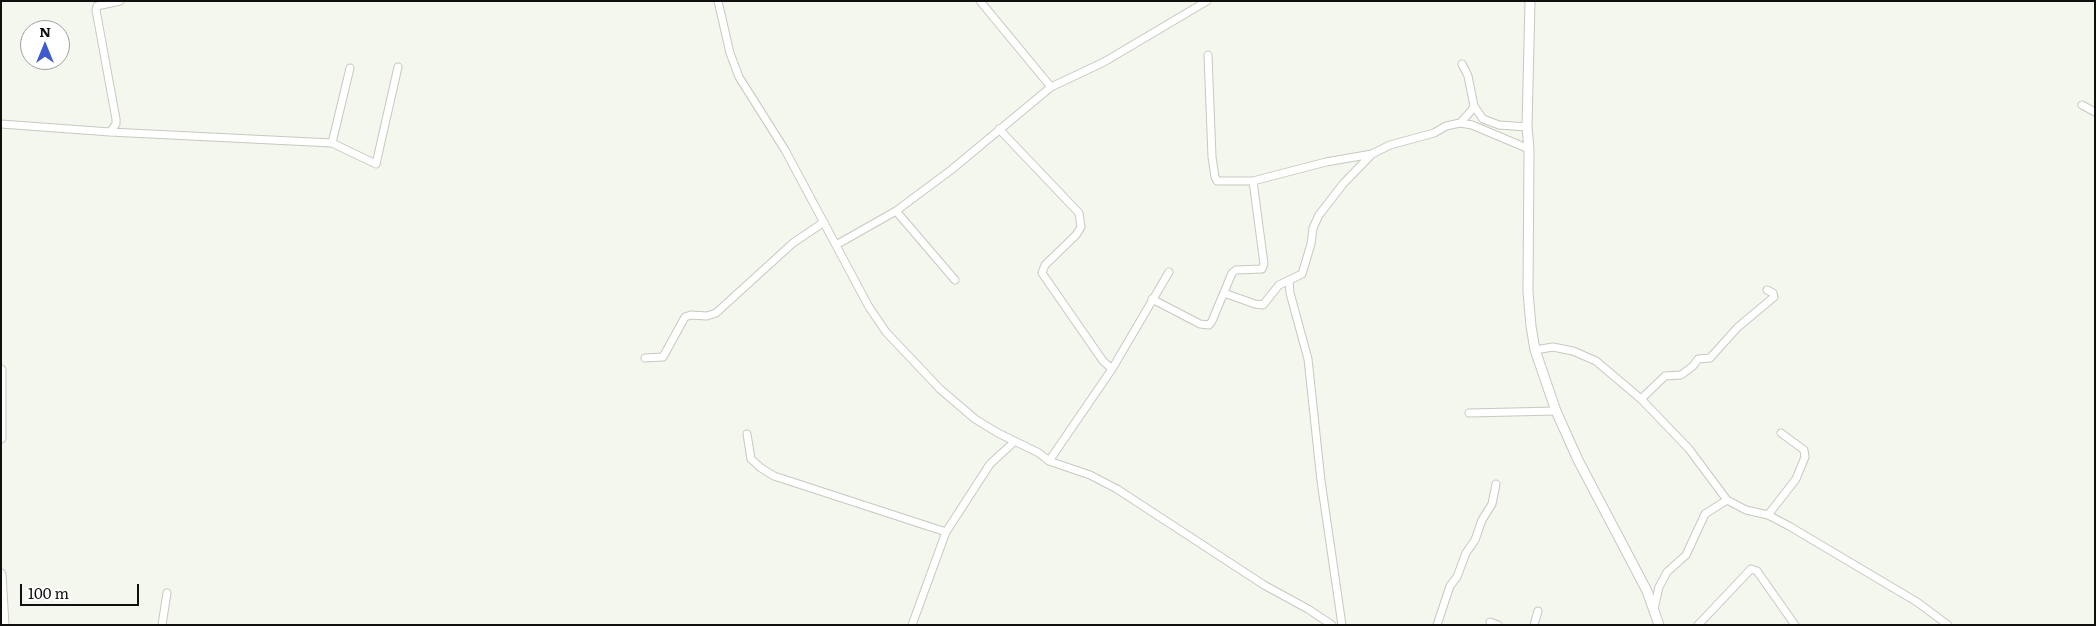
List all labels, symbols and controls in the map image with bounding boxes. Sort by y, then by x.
north arrow [20,20,70,70]
text: N [39,21,51,41]
scale bar [22,574,141,606]
text: 100 m [28,581,69,604]

